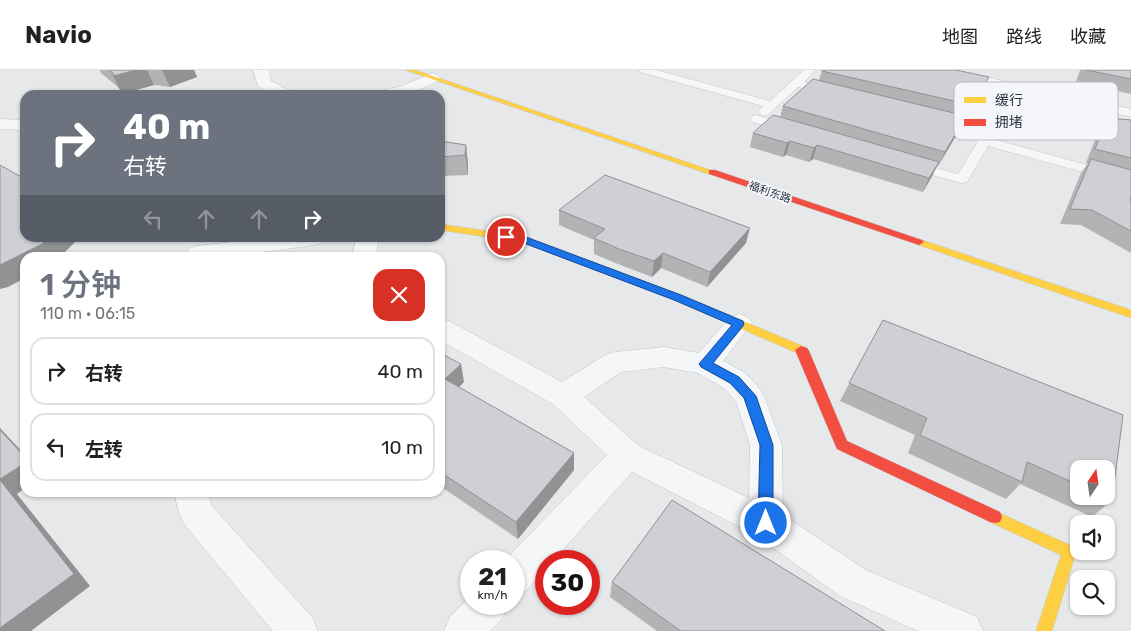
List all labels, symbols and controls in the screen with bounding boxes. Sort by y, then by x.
text: Navio [25,21,92,49]
text: 地图 [942,26,978,48]
text: 路线 [1006,26,1042,48]
text: 收藏 [1070,26,1106,48]
legend [954,82,1118,140]
text: 缓行 [995,92,1023,109]
text: 40 m [123,106,210,148]
icon: right [40,110,105,175]
text: 拥堵 [995,114,1023,131]
text: 右转 [123,153,167,180]
street label: 福利东路 [747,179,793,206]
icon: left [139,205,167,233]
icon: ahead [192,205,220,233]
icon: ahead [245,205,273,233]
icon: right [298,205,326,233]
pin [485,216,527,258]
icon: arrive [492,223,520,251]
text: 1 分钟 [40,267,121,303]
button: close [373,269,425,321]
text: 110 m · 06:15 [40,304,135,323]
icon: right [42,357,70,385]
text: 40 m [378,360,423,383]
text: 右转 [85,362,123,385]
icon: left [42,433,70,461]
text: 10 m [381,436,423,459]
text: 左转 [85,438,123,461]
north arrow [1070,460,1115,505]
map controls [1070,460,1115,615]
position arrow [739,496,791,548]
button: sound [1070,515,1115,560]
speed limit sign: 30 [535,550,600,615]
text: 21 [478,562,507,591]
button: search [1070,570,1115,615]
text: km/h [478,588,507,602]

